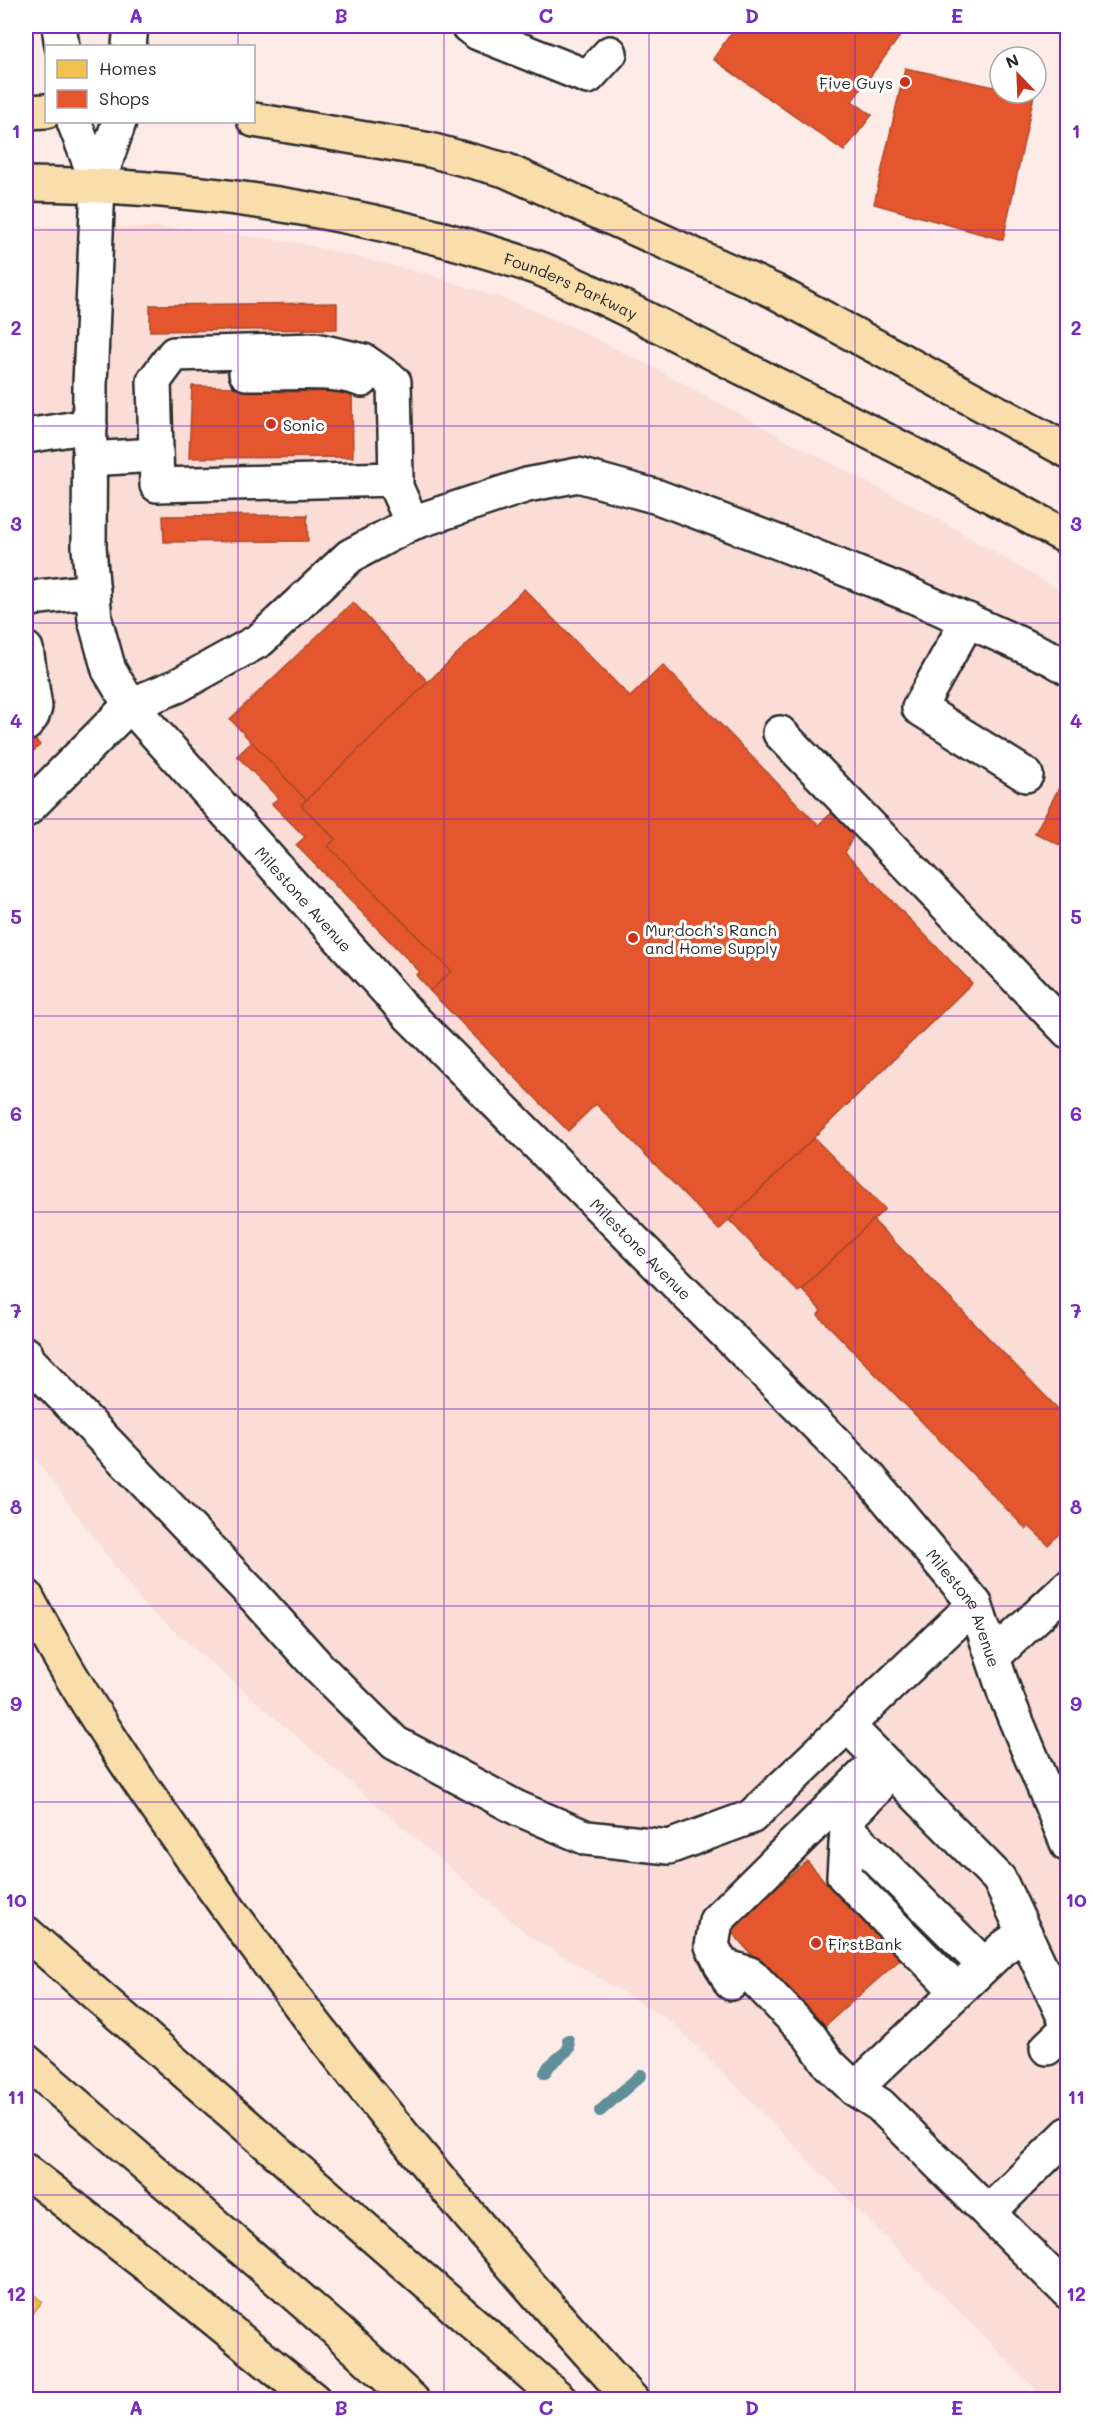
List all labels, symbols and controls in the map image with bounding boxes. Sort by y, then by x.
text: A [129,2,143,28]
text: B [334,2,348,28]
text: C [539,2,554,28]
text: D [745,2,759,28]
text: E [951,2,963,28]
legend [45,45,255,123]
north arrow [988,45,1048,105]
text: N [1002,49,1022,73]
text: Homes [99,56,157,80]
place label: Five Guys [819,72,893,93]
marker: Five Guys [898,75,912,89]
text: Shops [99,86,150,110]
text: 1 [12,117,20,143]
text: 1 [1072,117,1080,143]
street label: Founders Parkway [501,247,641,324]
text: 2 [10,314,22,340]
text: 2 [1070,314,1082,340]
place label: Sonic [283,414,325,435]
marker: Sonic [264,417,278,431]
text: 3 [10,510,22,536]
text: 3 [1070,510,1082,536]
text: 4 [10,707,23,733]
text: 4 [1070,707,1083,733]
street label: Milestone Avenue [251,841,357,956]
text: 5 [10,903,22,929]
text: 5 [1070,903,1082,929]
place label: Murdoch's Ranch and Home Supply [645,919,778,958]
marker: Murdoch's Ranch and Home Supply [626,931,640,945]
text: 6 [10,1100,22,1126]
text: 6 [1070,1100,1082,1126]
street label: Milestone Avenue [586,1193,697,1304]
text: 7 [10,1297,22,1323]
text: 7 [1070,1297,1082,1323]
text: 8 [10,1493,22,1519]
text: 8 [1070,1493,1082,1519]
street label: Milestone Avenue [922,1544,1006,1670]
text: 9 [10,1690,22,1716]
text: 9 [1070,1690,1082,1716]
text: 10 [5,1886,27,1912]
text: 10 [1065,1886,1087,1912]
place label: FirstBank [828,1933,902,1954]
marker: FirstBank [809,1936,823,1950]
text: 11 [7,2083,25,2109]
text: 11 [1067,2083,1085,2109]
text: 12 [6,2280,26,2306]
text: 12 [1066,2280,1086,2306]
text: A [129,2394,143,2420]
text: B [334,2394,348,2420]
text: C [539,2394,554,2420]
text: D [745,2394,759,2420]
text: E [951,2394,963,2420]

